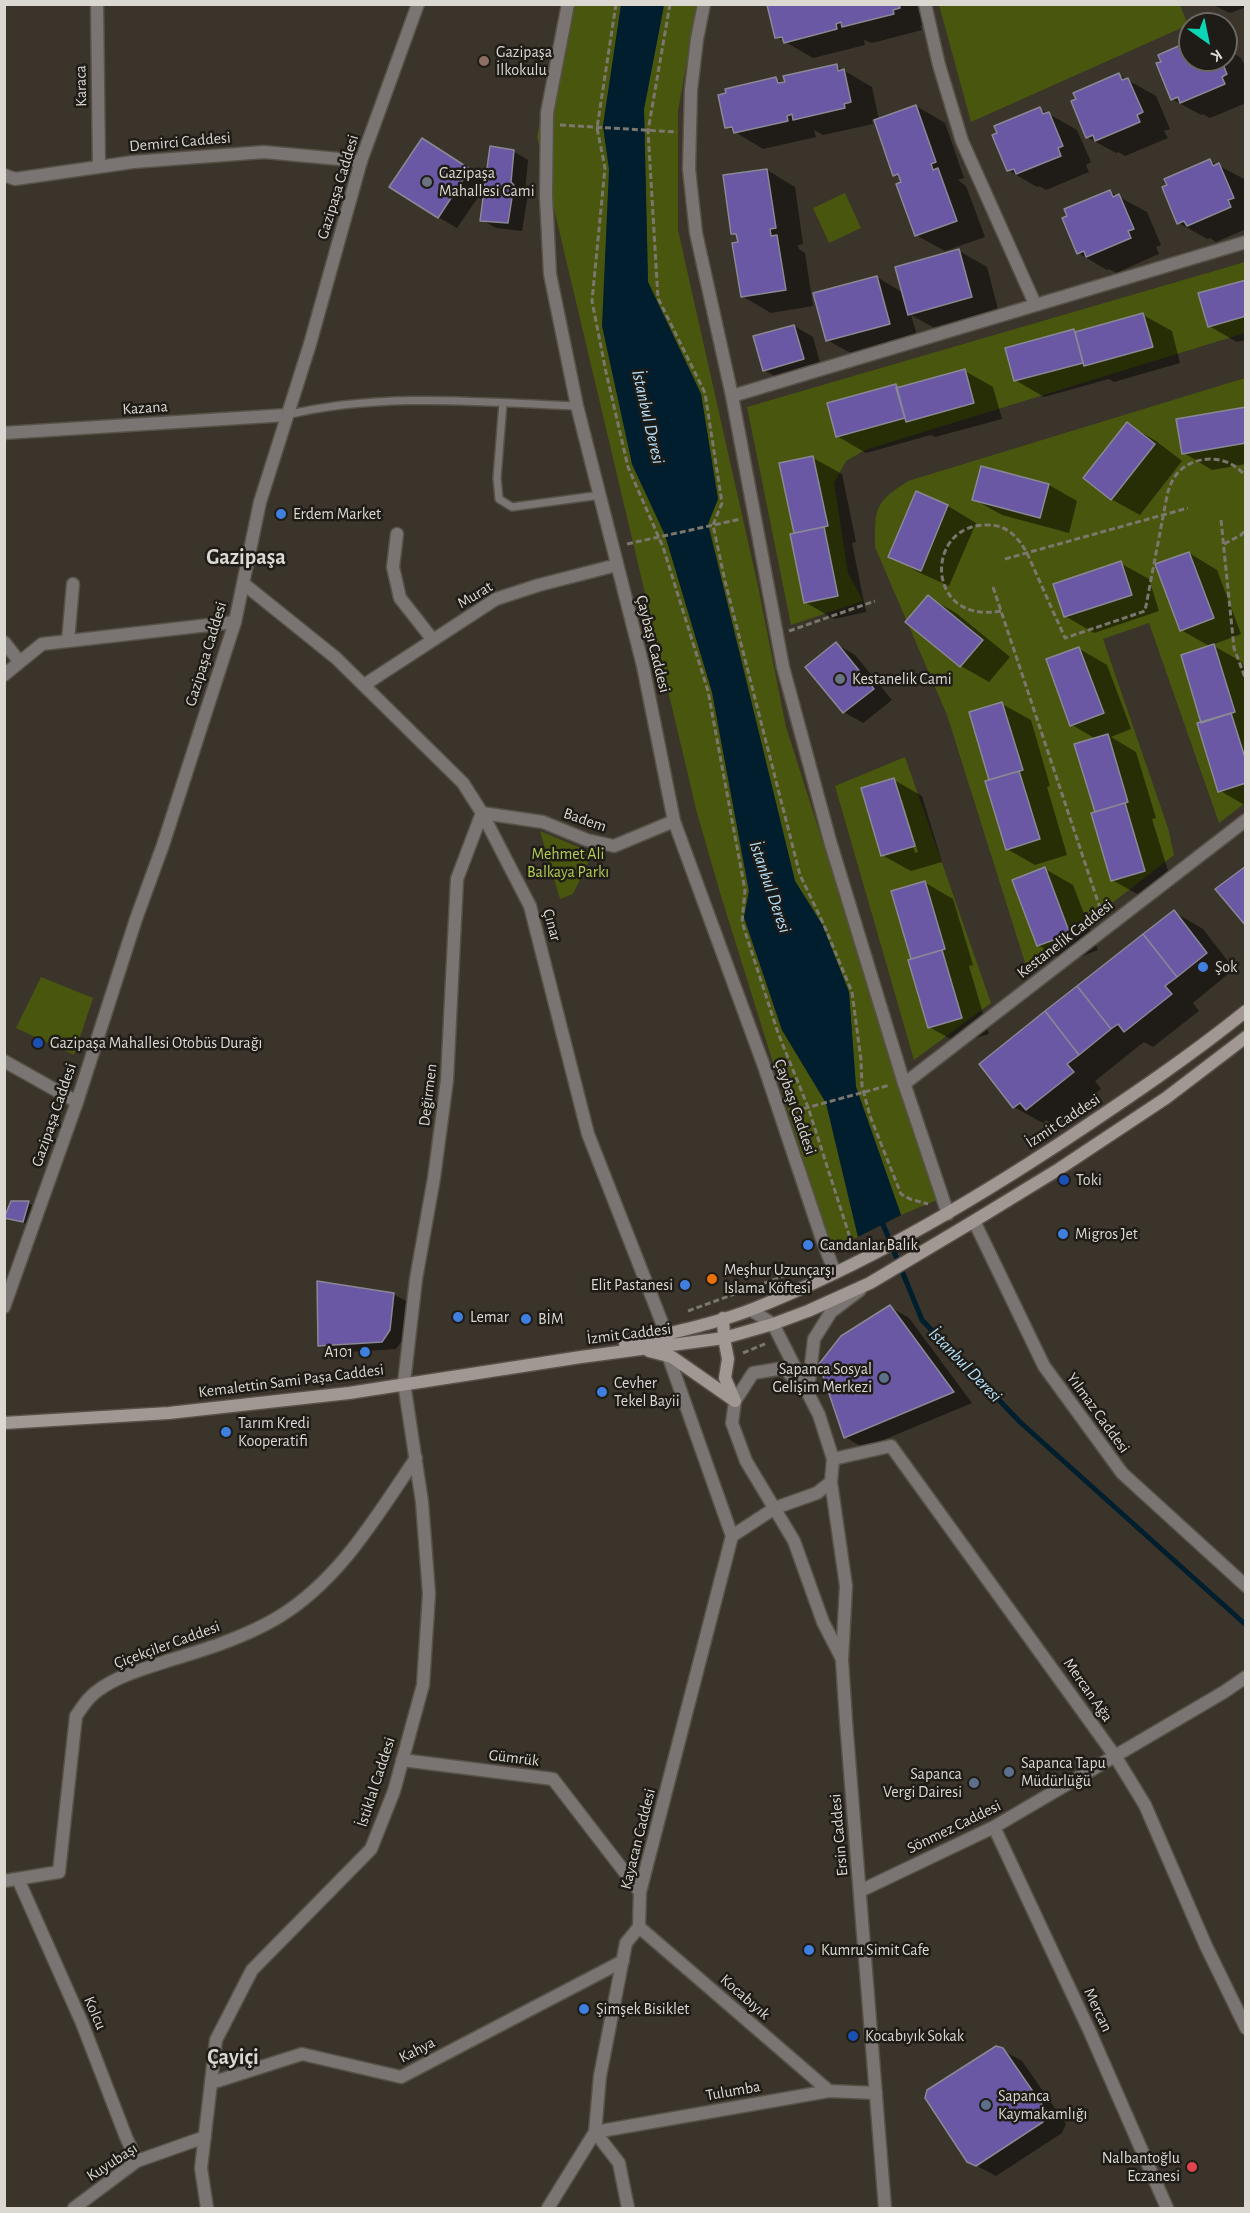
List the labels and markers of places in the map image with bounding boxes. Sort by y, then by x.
place label: Gazipaşa İlkokulu [496,42,552,80]
marker: Gazipaşa İlkokulu [477,54,491,68]
place label: Gazipaşa Mahallesi Cami [439,163,535,201]
marker: Gazipaşa Mahallesi Cami [420,175,434,189]
place label: Erdem Market [293,504,381,524]
marker: Erdem Market [274,507,288,521]
place label: Kestanelik Cami [852,669,952,689]
marker: Kestanelik Cami [833,672,847,686]
place label: Şok [1215,957,1237,977]
marker: Şok [1196,960,1210,974]
place label: Gazipaşa Mahallesi Otobüs Durağı [50,1033,262,1053]
marker: Gazipaşa Mahallesi Otobüs Durağı [31,1036,45,1050]
place label: Toki [1076,1170,1102,1190]
marker: Toki [1057,1173,1071,1187]
place label: Migros Jet [1075,1224,1138,1244]
marker: Migros Jet [1056,1227,1070,1241]
place label: Candanlar Balık [820,1235,918,1255]
marker: Candanlar Balık [801,1238,815,1252]
place label: Meşhur Uzunçarşı Islama Köftesi [724,1260,835,1298]
marker: Meşhur Uzunçarşı Islama Köftesi [705,1272,719,1286]
place label: Elit Pastanesi [591,1275,673,1295]
marker: Elit Pastanesi [678,1278,692,1292]
place label: Lemar [470,1307,509,1327]
place label: BİM [538,1309,564,1329]
marker: Lemar [451,1310,465,1324]
marker: BİM [519,1312,533,1326]
place label: A101 [324,1342,353,1362]
marker: A101 [358,1345,372,1359]
place label: Sapanca Sosyal Gelişim Merkezi [773,1359,872,1397]
marker: Sapanca Sosyal Gelişim Merkezi [877,1371,891,1385]
place label: Cevher Tekel Bayii [614,1373,680,1411]
marker: Cevher Tekel Bayii [595,1385,609,1399]
place label: Tarım Kredi Kooperatifi [238,1413,310,1451]
marker: Tarım Kredi Kooperatifi [219,1425,233,1439]
place label: Sapanca Tapu Müdürlüğü [1021,1753,1106,1791]
place label: Sapanca Vergi Dairesi [883,1764,962,1802]
marker: Sapanca Tapu Müdürlüğü [1002,1765,1016,1779]
marker: Sapanca Vergi Dairesi [967,1776,981,1790]
place label: Kumru Simit Cafe [821,1940,929,1960]
marker: Kumru Simit Cafe [802,1943,816,1957]
place label: Şimşek Bisiklet [596,1999,689,2019]
marker: Şimşek Bisiklet [577,2002,591,2016]
place label: Kocabıyık Sokak [865,2026,964,2046]
marker: Kocabıyık Sokak [846,2029,860,2043]
place label: Sapanca Kaymakamlığı [998,2086,1087,2124]
marker: Sapanca Kaymakamlığı [979,2098,993,2112]
place label: Nalbantoğlu Eczanesi [1102,2148,1180,2186]
marker: Nalbantoğlu Eczanesi [1185,2160,1199,2174]

